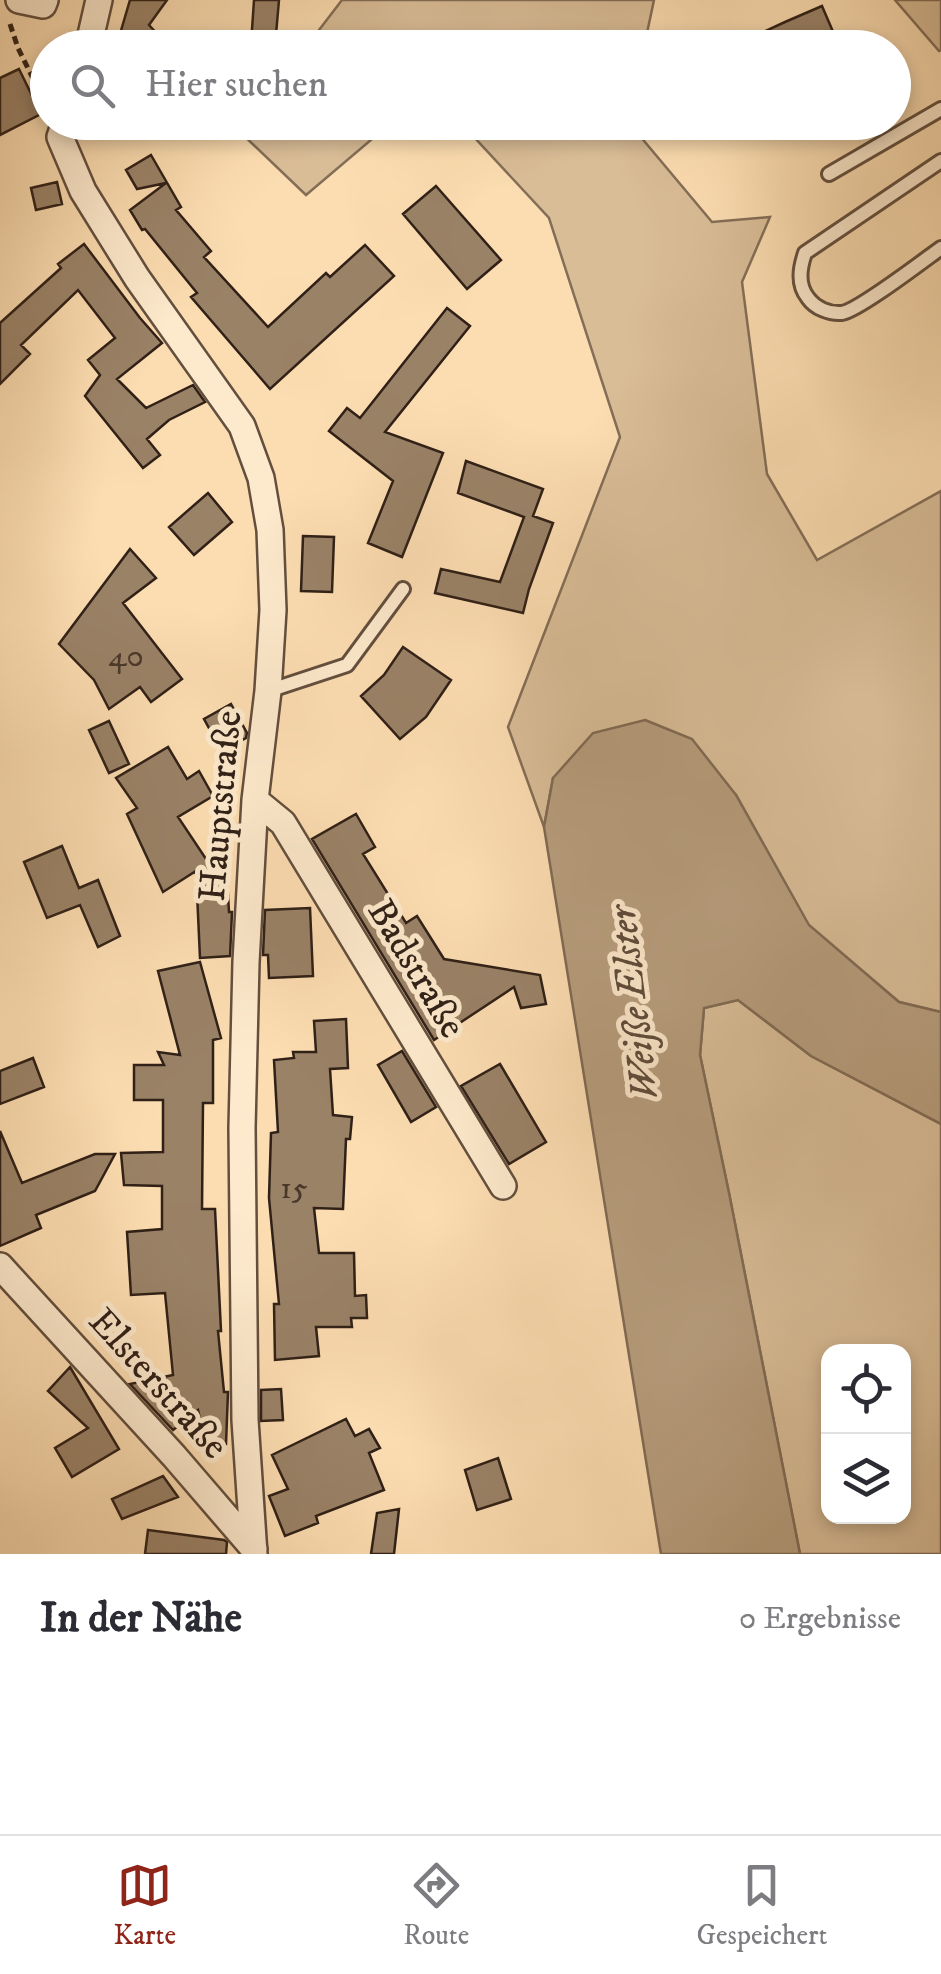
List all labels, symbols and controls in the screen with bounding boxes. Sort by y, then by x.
search box [30,30,911,140]
icon: search [65,58,120,113]
text: Hier suchen [145,61,328,109]
house number: 40 [108,637,144,677]
street label: Hauptstraße [189,709,253,903]
street label: Badstraße [356,891,476,1047]
water label: Weiße Elster [598,900,672,1103]
house number: 15 [280,1169,308,1209]
street label: Elsterstraße [78,1298,238,1470]
map controls [821,1344,911,1524]
button: locate [821,1344,911,1434]
button: layers [821,1434,911,1524]
text: In der Nähe [40,1593,242,1645]
text: 0 Ergebnisse [739,1599,901,1639]
tab: Karte [114,1858,176,1953]
tab: Route [403,1858,469,1953]
tab: Gespeichert [696,1858,827,1953]

